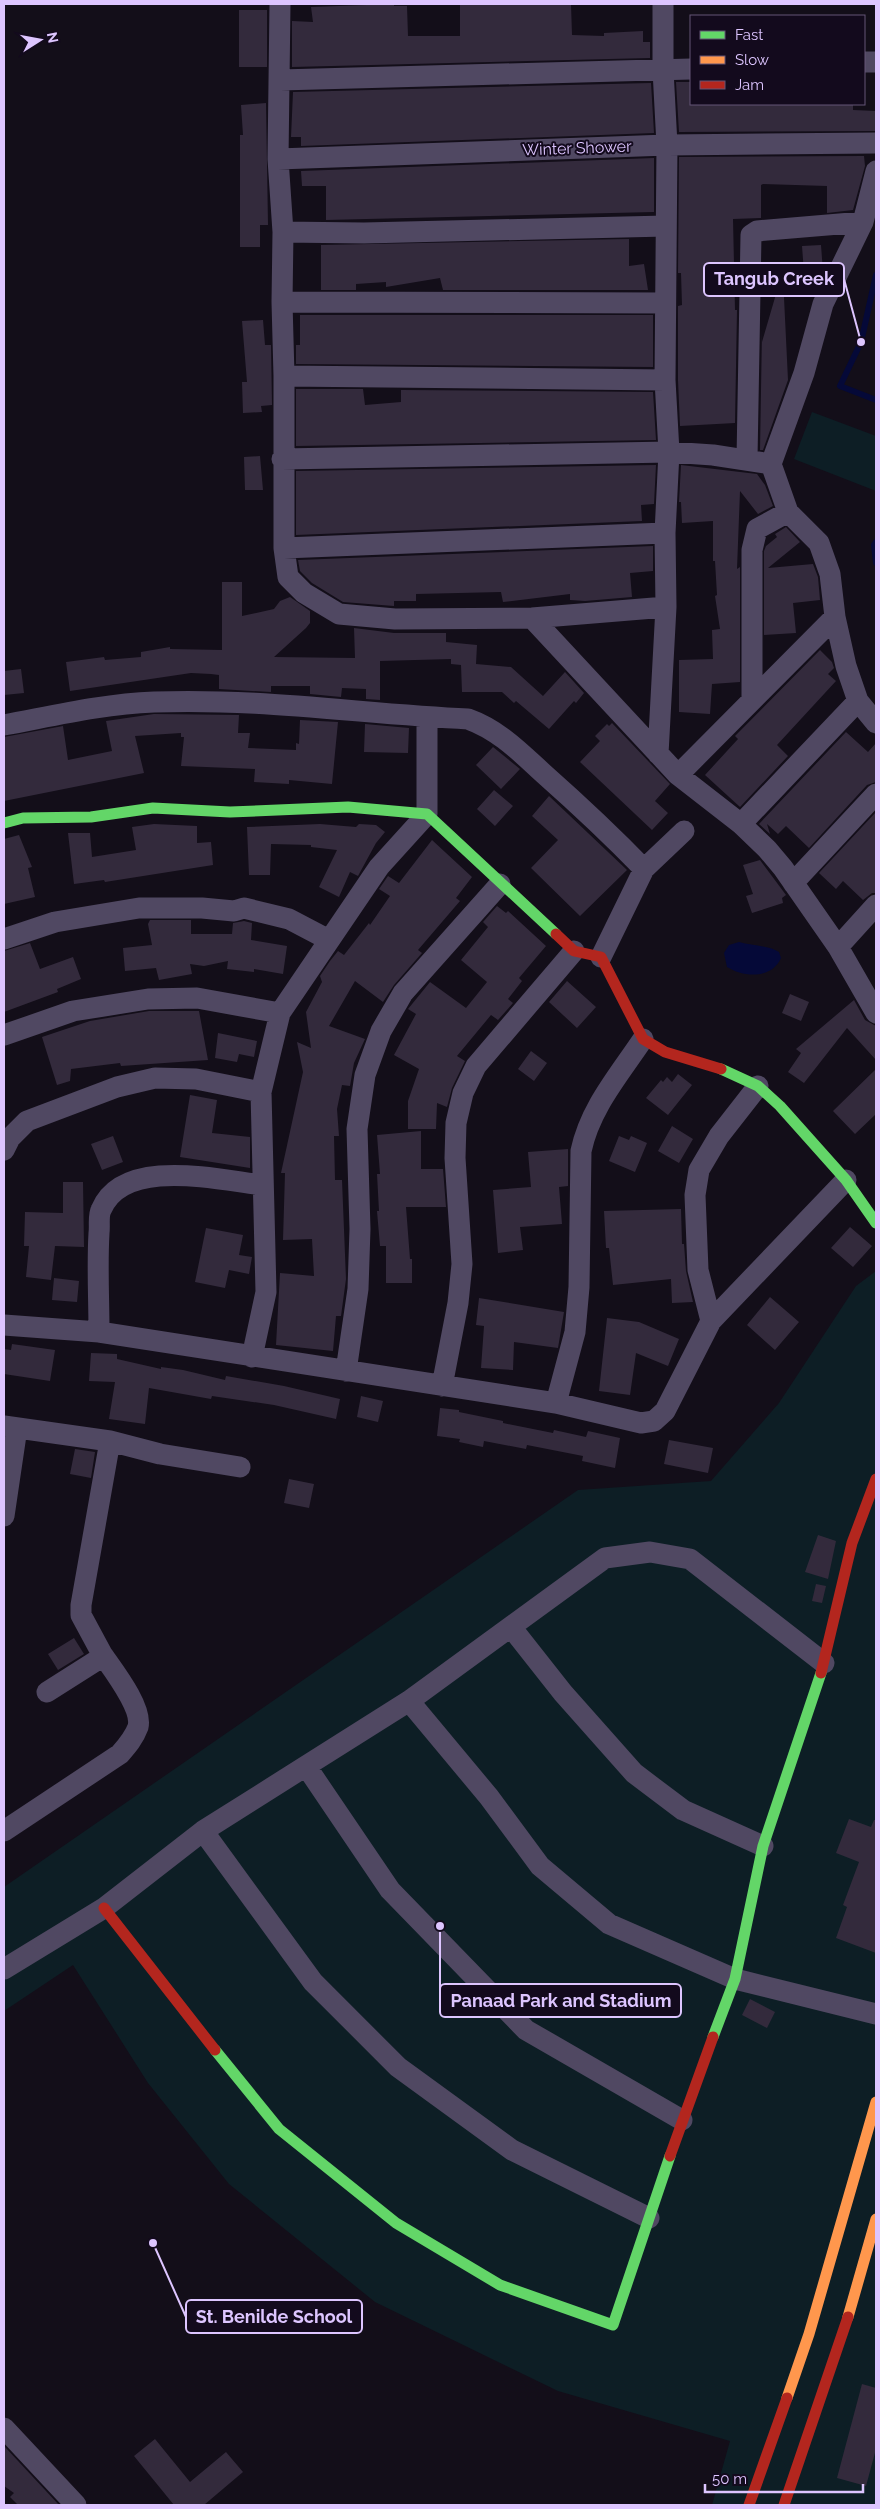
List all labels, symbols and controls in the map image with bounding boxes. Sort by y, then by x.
north arrow [15,15,65,65]
legend [690,15,865,105]
text: Fast [735,26,763,44]
text: N [44,31,62,44]
text: Slow [735,51,769,69]
text: Jam [735,76,764,94]
street label: Winter Shower [522,137,632,159]
callout: Tangub Creek [704,263,844,296]
text: Tangub Creek [714,268,835,289]
callout: Panaad Park and Stadium [440,1984,681,2017]
text: Panaad Park and Stadium [451,1990,671,2011]
callout: St. Benilde School [186,2300,362,2333]
text: St. Benilde School [196,2306,353,2327]
scale bar [705,2462,862,2494]
text: 50 m [712,2470,747,2488]

